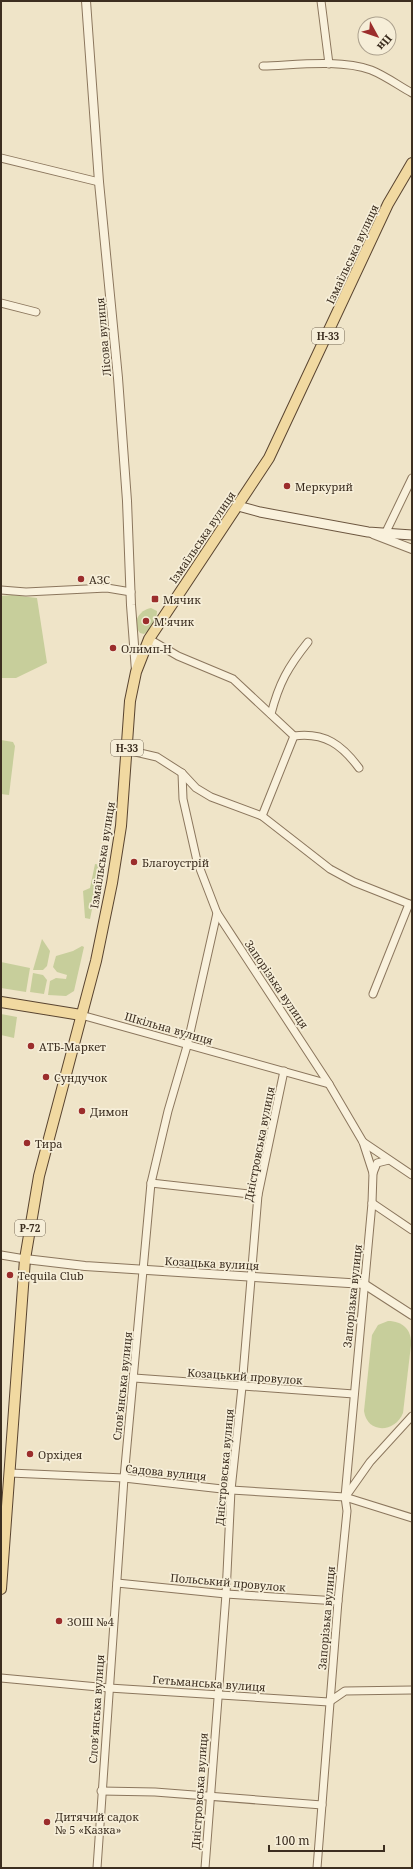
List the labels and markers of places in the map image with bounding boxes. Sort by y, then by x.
place label: Меркурий [295,479,353,494]
marker: Меркурий [282,481,292,491]
place label: АЗС [89,572,110,587]
marker: АЗС [76,574,86,584]
place label: Мячик [163,592,201,607]
marker: Мячик [150,594,160,604]
place label: М'ячик [154,614,195,629]
marker: М'ячик [141,616,151,626]
place label: Олимп-Н [121,641,172,656]
marker: Олимп-Н [108,643,118,653]
place label: Благоустрій [142,855,209,870]
marker: Благоустрій [129,857,139,867]
place label: АТБ-Маркет [39,1039,106,1054]
marker: АТБ-Маркет [26,1041,36,1051]
place label: Сундучок [54,1070,108,1085]
marker: Сундучок [41,1072,51,1082]
place label: Димон [90,1104,128,1119]
marker: Димон [77,1106,87,1116]
place label: Тира [35,1136,63,1151]
marker: Тира [22,1138,32,1148]
place label: Tequila Club [18,1268,84,1283]
marker: Tequila Club [5,1270,15,1280]
place label: Орхідея [38,1447,82,1462]
marker: Орхідея [25,1449,35,1459]
place label: ЗОШ №4 [67,1614,114,1629]
marker: ЗОШ №4 [54,1616,64,1626]
place label: Дитячий садок № 5 «Казка» [55,1809,139,1837]
marker: Дитячий садок № 5 «Казка» [42,1817,52,1827]

